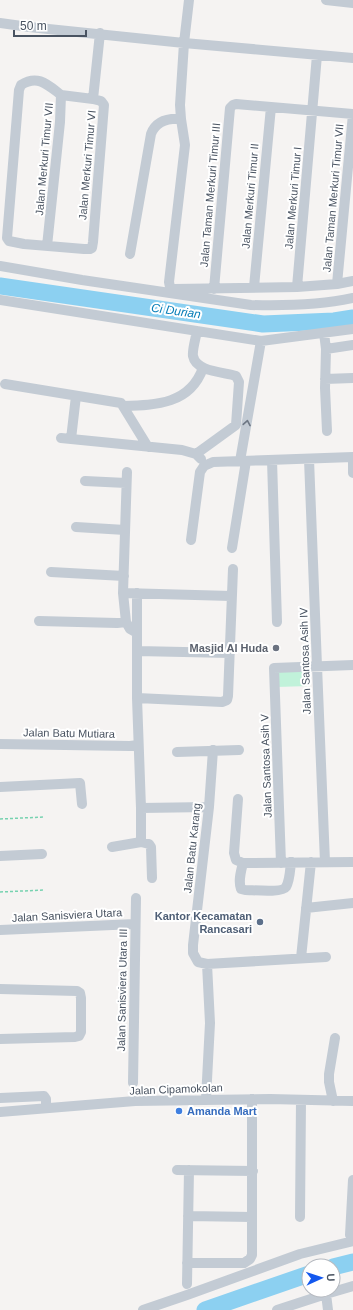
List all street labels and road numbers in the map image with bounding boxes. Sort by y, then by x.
street label: Jalan Merkuri Timur VII [33,102,55,216]
street label: Jalan Merkuri Timur VI [76,110,98,220]
street label: Jalan Taman Merkuri Timur III [198,122,222,268]
street label: Jalan Taman Merkuri Timur VII [321,123,345,273]
street label: Jalan Merkuri Timur II [239,143,261,249]
street label: Jalan Merkuri Timur I [283,146,303,250]
street label: Jalan Santosa Asih IV [297,607,313,715]
street label: Jalan Santosa Asih V [258,713,274,818]
street label: Jalan Batu Mutiara [23,726,116,740]
street label: Jalan Batu Karang [181,802,203,894]
street label: Jalan Sanisviera Utara [11,906,123,924]
street label: Jalan Sanisviera Utara III [115,928,129,1052]
street label: Jalan Cipamokolan [129,1081,223,1097]

